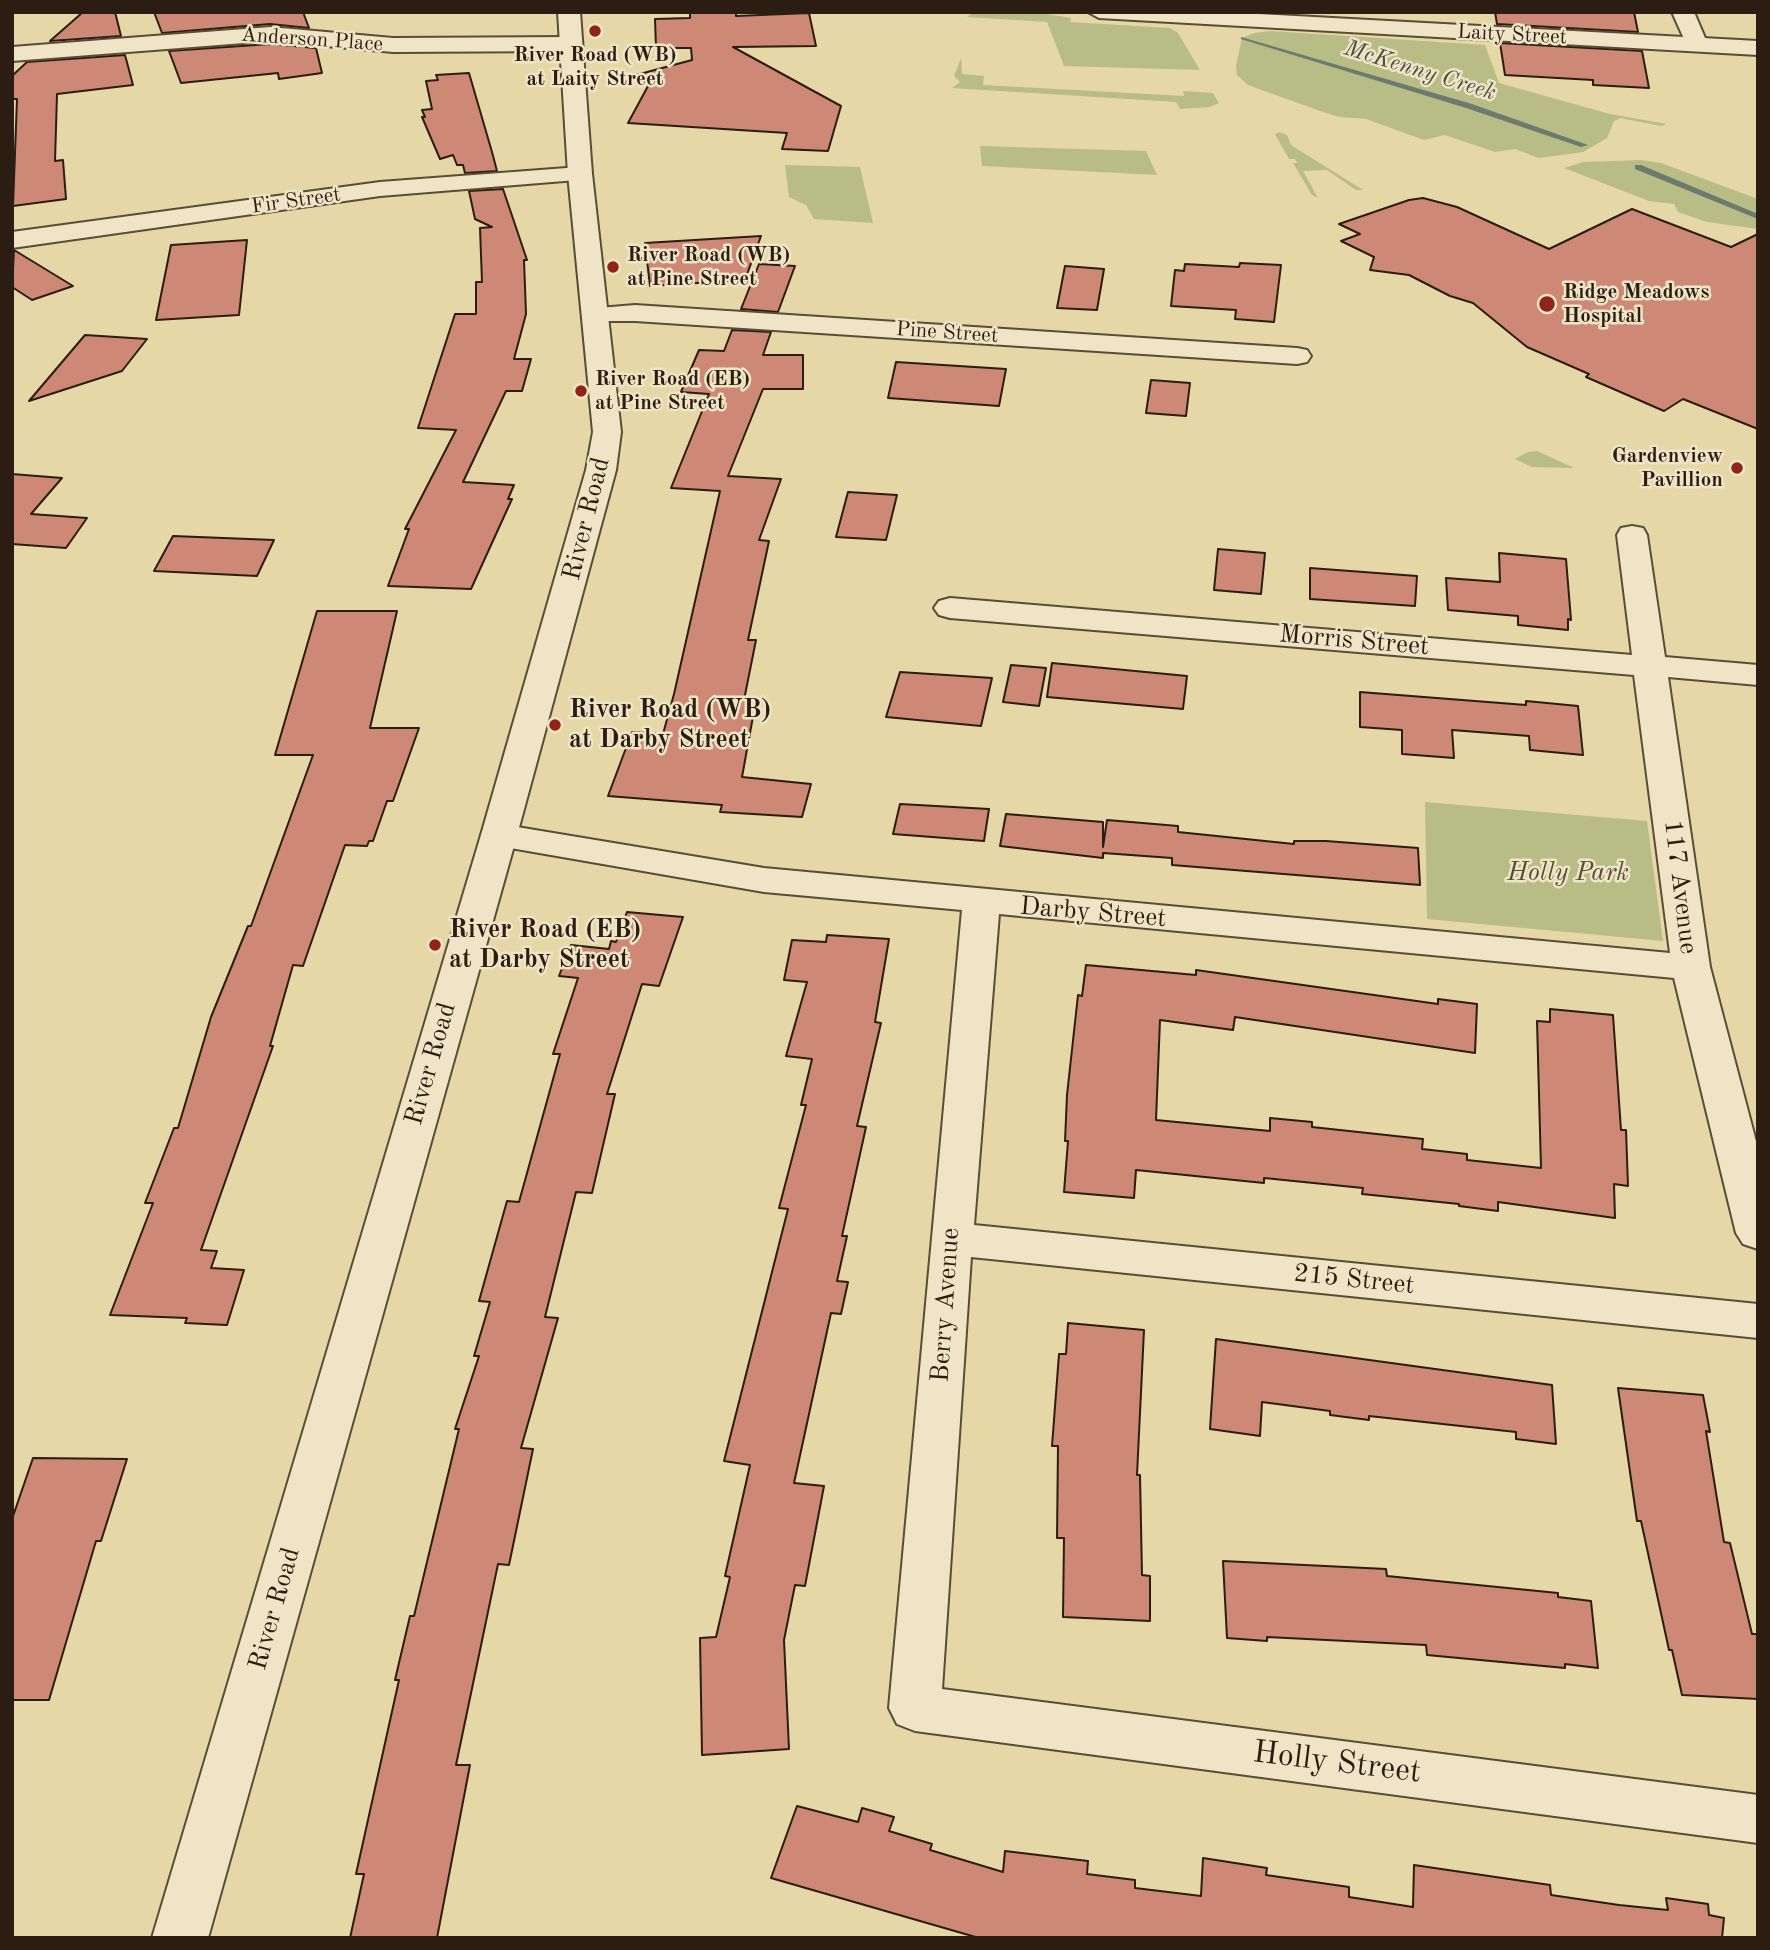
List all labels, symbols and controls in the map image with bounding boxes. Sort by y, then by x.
street label: Laity Street [1456,20,1568,50]
street label: Anderson Place [240,22,384,58]
marker: River Road (WB) at Laity Street [587,23,603,39]
water label: McKenny Creek [1341,35,1499,107]
place label: River Road (WB) at Laity Street [513,42,677,92]
street label: Fir Street [250,182,342,220]
place label: River Road (WB) at Pine Street [627,242,790,292]
marker: River Road (WB) at Pine Street [605,259,621,275]
place label: Ridge Meadows Hospital [1563,279,1709,329]
marker: Ridge Meadows Hospital [1537,294,1557,314]
street label: Pine Street [895,317,999,349]
place label: River Road (EB) at Pine Street [595,366,750,416]
marker: River Road (EB) at Pine Street [573,383,589,399]
place label: Gardenview Pavillion [1612,443,1723,493]
street label: River Road [557,454,617,584]
marker: Gardenview Pavillion [1729,460,1745,476]
street label: Morris Street [1278,619,1430,663]
place label: River Road (WB) at Darby Street [569,694,771,756]
marker: River Road (WB) at Darby Street [547,717,563,733]
street label: 117 Avenue [1656,818,1704,956]
park label: Holly Park [1507,857,1629,889]
street label: Darby Street [1018,891,1168,935]
place label: River Road (EB) at Darby Street [449,914,641,976]
marker: River Road (EB) at Darby Street [427,937,443,953]
street label: River Road [399,999,463,1129]
street label: Berry Avenue [925,1227,967,1383]
street label: 215 Street [1292,1258,1416,1302]
street label: River Road [243,1544,307,1674]
street label: Holly Street [1251,1734,1423,1792]

